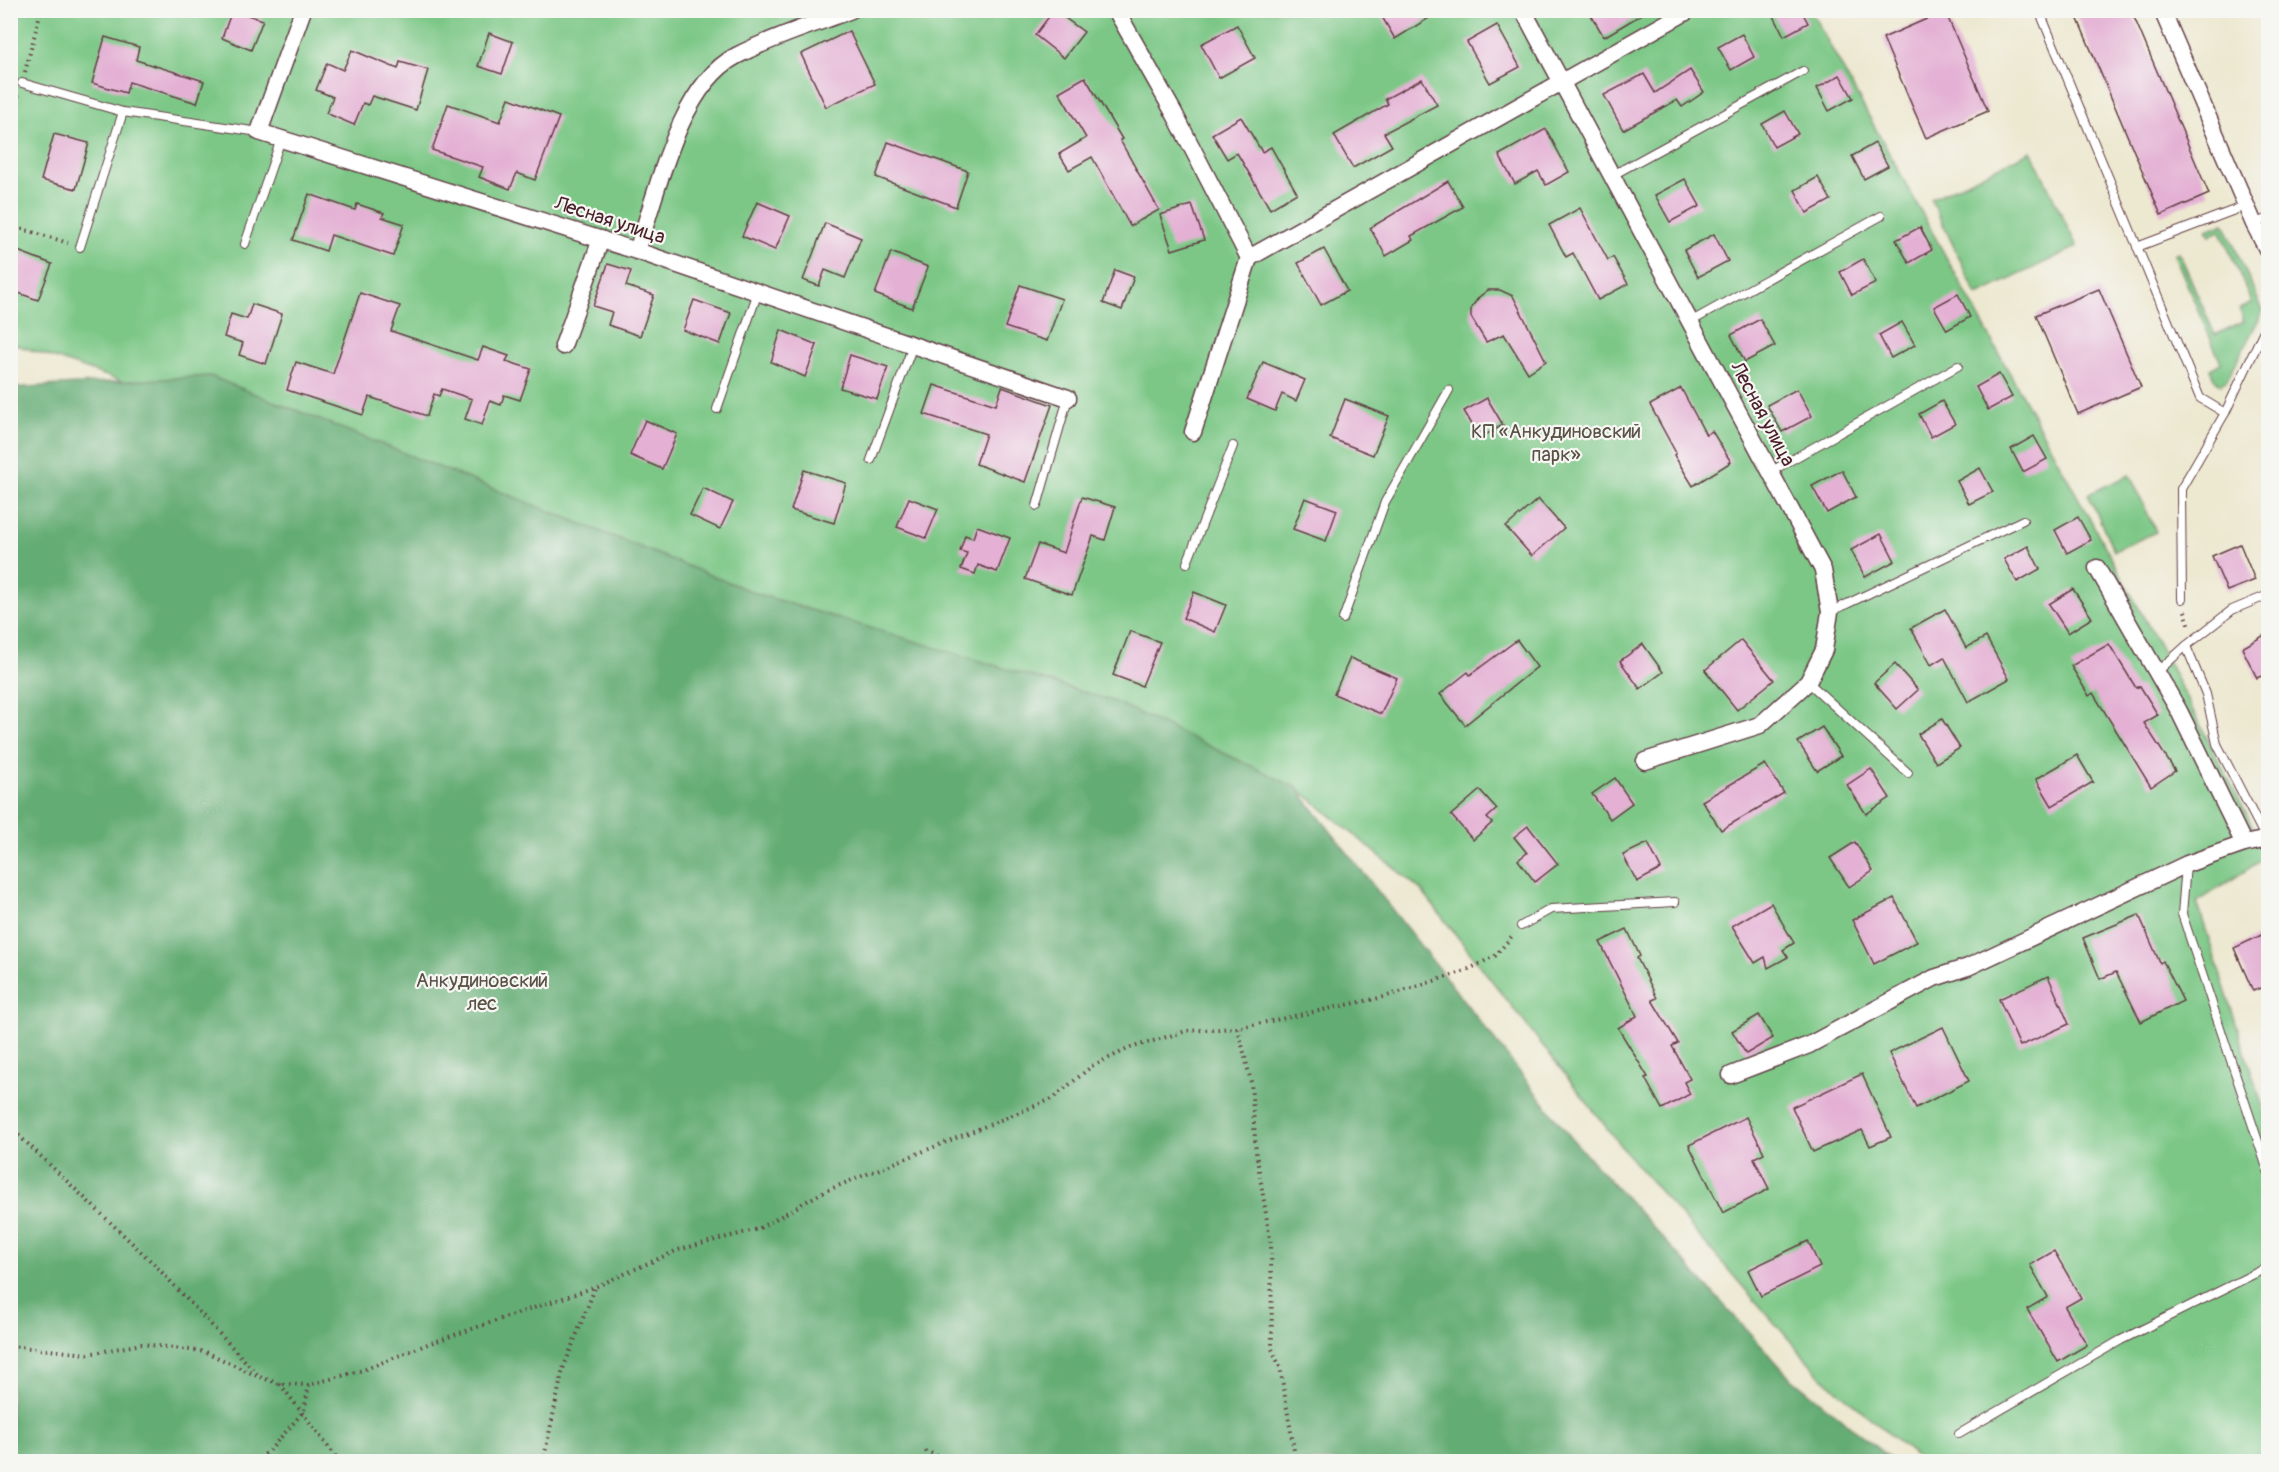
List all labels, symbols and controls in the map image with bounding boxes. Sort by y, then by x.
street label: Лесная улица [551,190,668,250]
street label: Лесная улица [1725,357,1801,471]
park label: КП «Анкудиновский парк» [1471,419,1641,467]
park label: Анкудиновский лес [416,968,548,1016]

